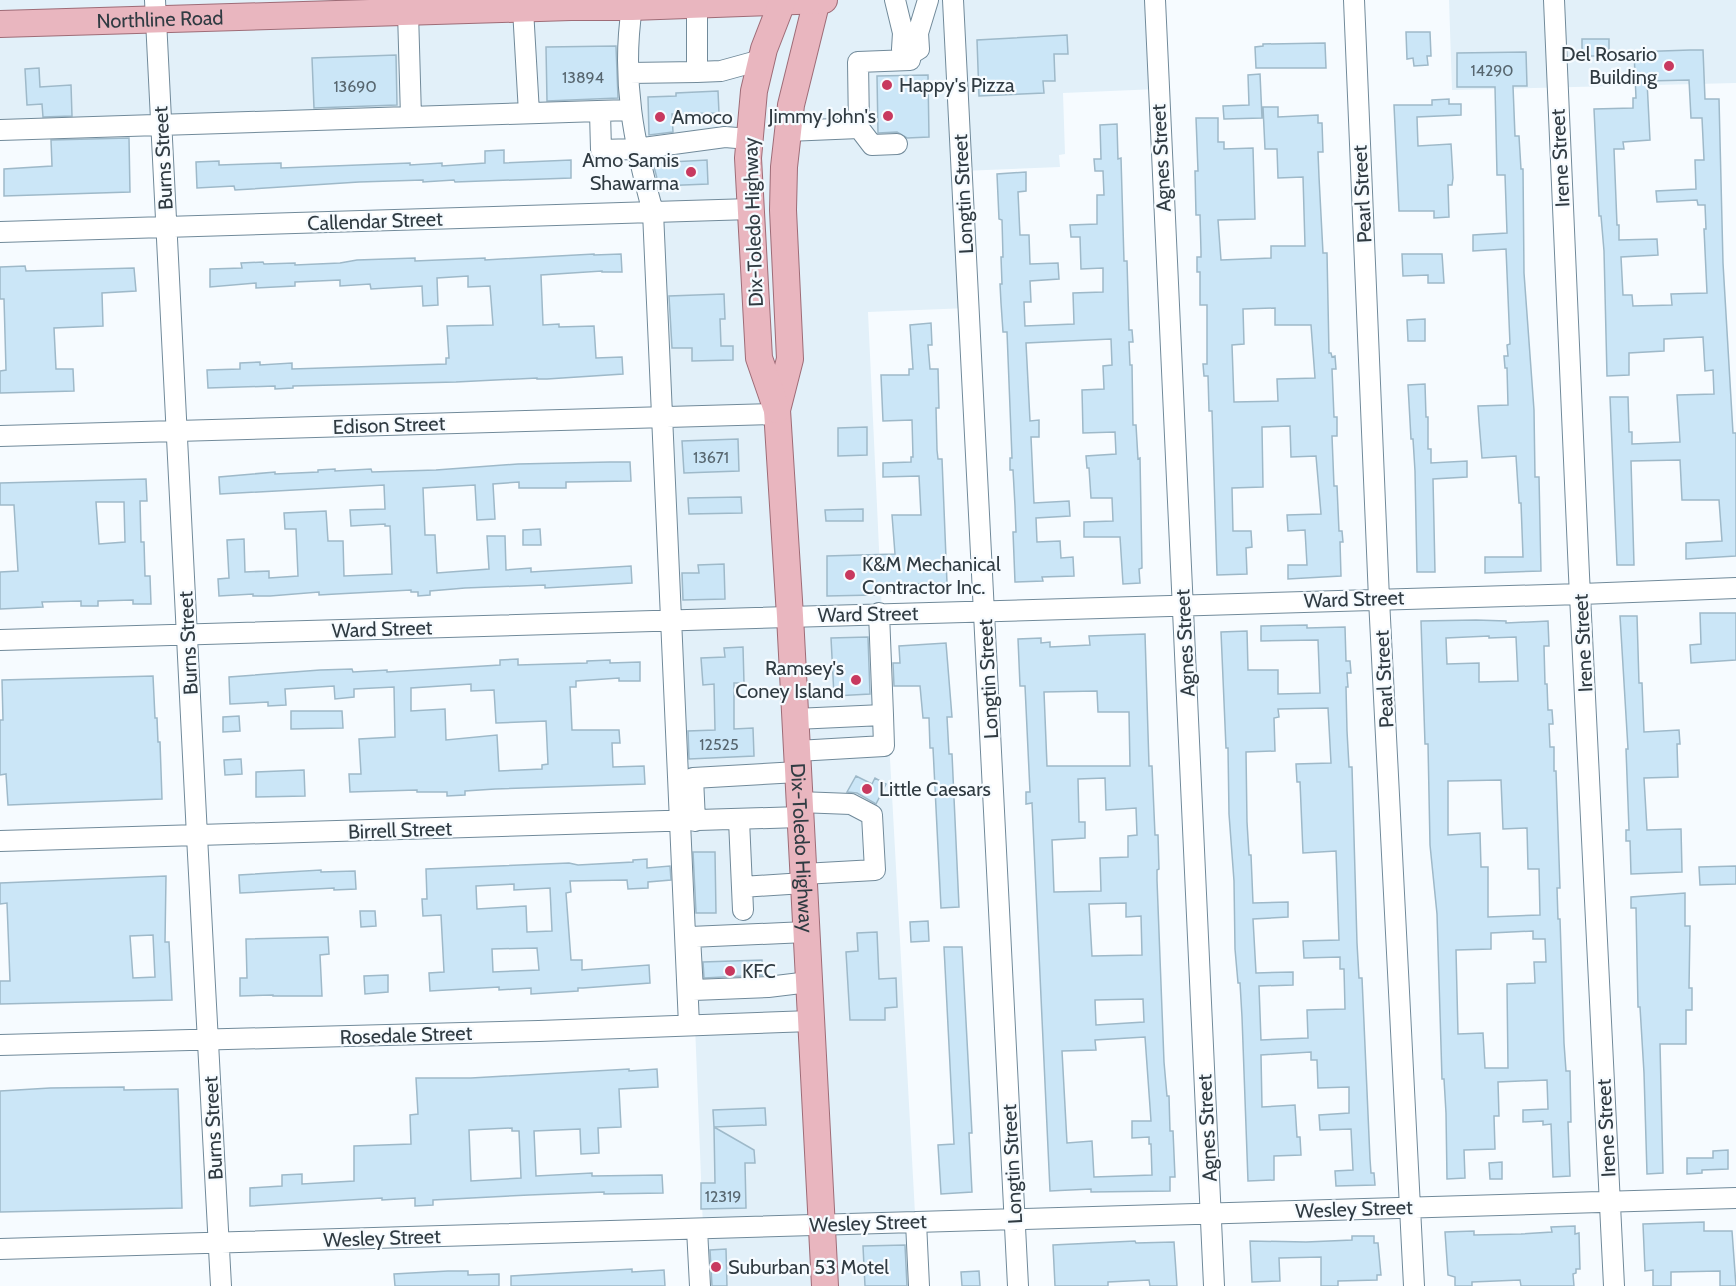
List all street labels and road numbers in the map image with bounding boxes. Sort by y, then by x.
street label: Northline Road [96,5,224,33]
street label: Agnes Street [1146,103,1176,212]
street label: Burns Street [148,105,178,211]
street label: Irene Street [1545,108,1575,208]
street label: Longtin Street [948,133,978,255]
street label: Dix-Toledo Highway [738,137,768,307]
street label: Pearl Street [1347,144,1377,244]
street label: Callendar Street [307,207,443,235]
street label: Edison Street [332,411,446,439]
street label: Ward Street [1303,585,1405,613]
street label: Agnes Street [1170,588,1200,697]
street label: Burns Street [173,590,203,696]
street label: Irene Street [1568,593,1598,693]
street label: Ward Street [817,601,919,627]
street label: Ward Street [331,615,433,643]
street label: Longtin Street [973,618,1003,740]
street label: Pearl Street [1369,629,1399,729]
street label: Dix-Toledo Highway [786,762,819,933]
street label: Birrell Street [348,816,453,844]
street label: Rosedale Street [339,1021,473,1049]
street label: Agnes Street [1192,1073,1222,1182]
street label: Burns Street [198,1075,228,1181]
street label: Irene Street [1591,1078,1621,1178]
street label: Longtin Street [997,1103,1027,1225]
street label: Wesley Street [1295,1195,1413,1223]
street label: Wesley Street [809,1209,927,1237]
street label: Wesley Street [323,1224,441,1252]

